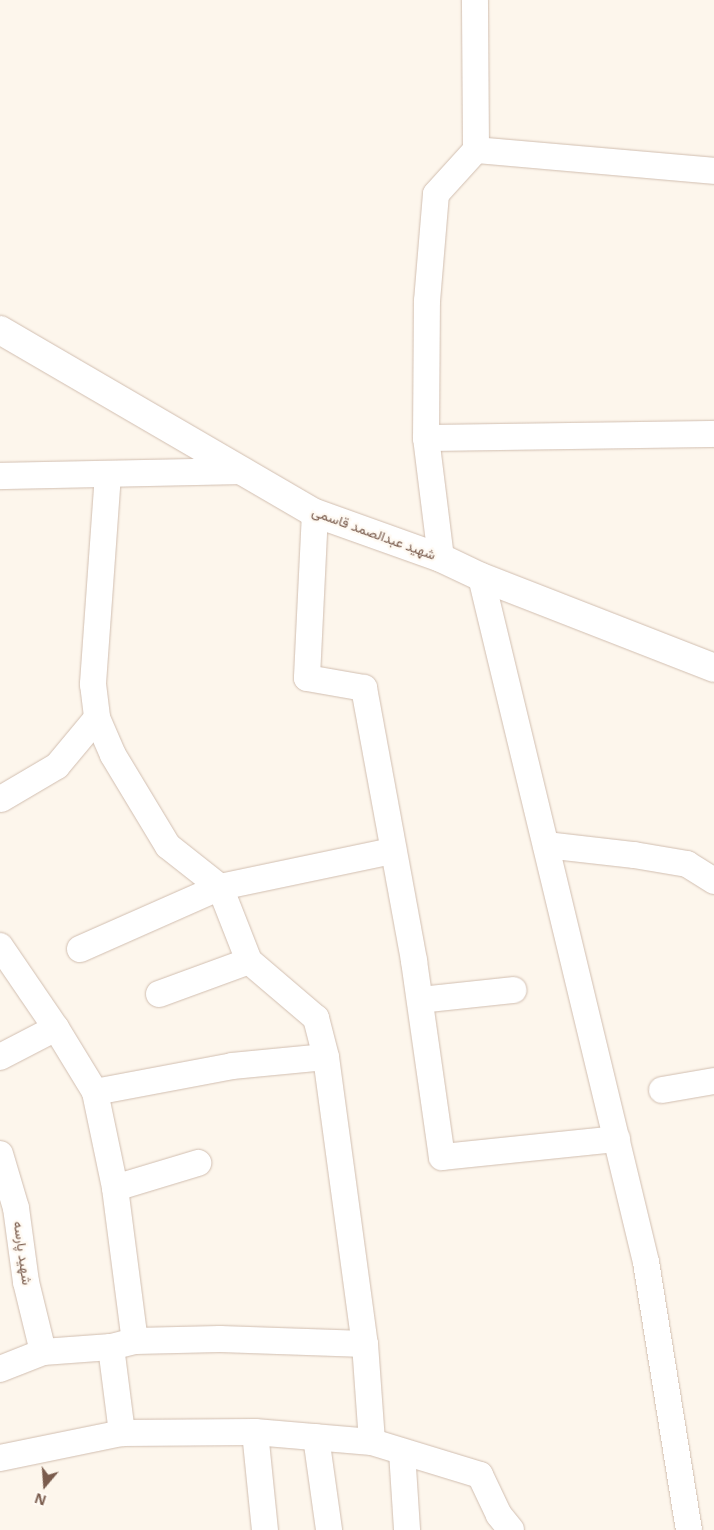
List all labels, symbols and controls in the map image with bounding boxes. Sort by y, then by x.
street label: شهید عبدالصمد قاسمی [310,503,438,563]
street label: شهید پارسه [10,1220,36,1286]
north arrow [20,1460,70,1510]
text: N [32,1489,49,1511]

